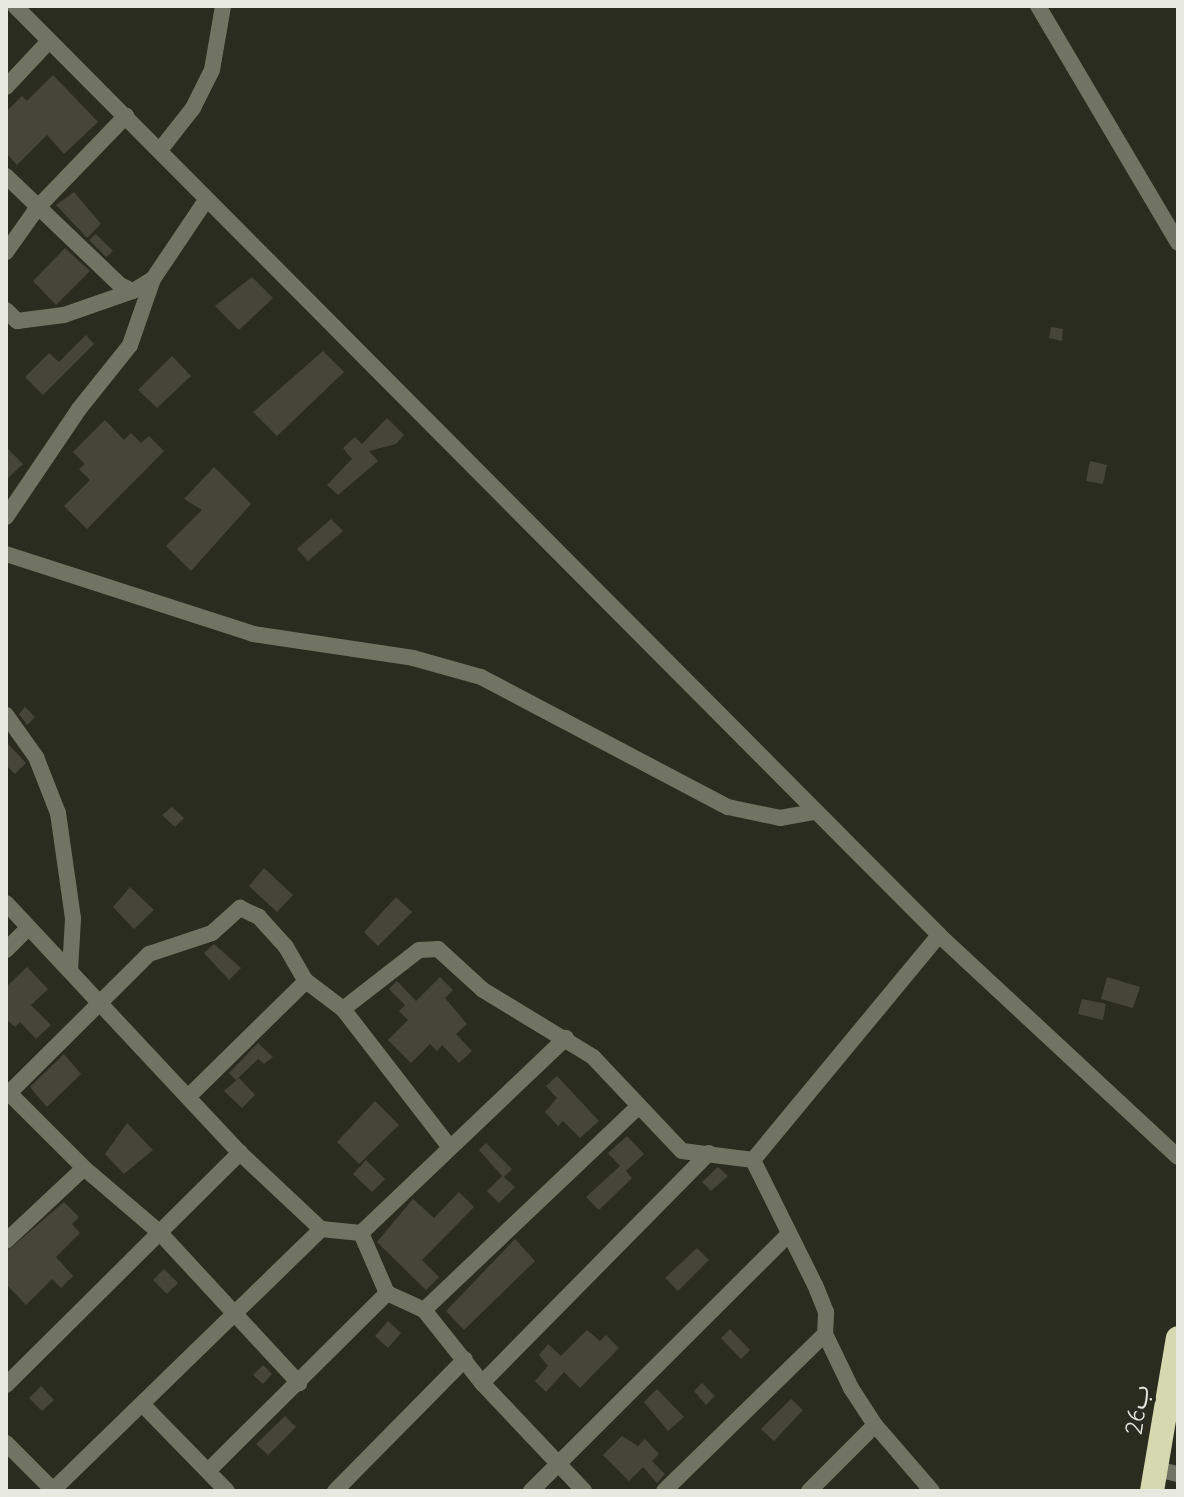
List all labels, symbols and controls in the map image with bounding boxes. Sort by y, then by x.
street label: 26ب [1119,1383,1155,1437]

